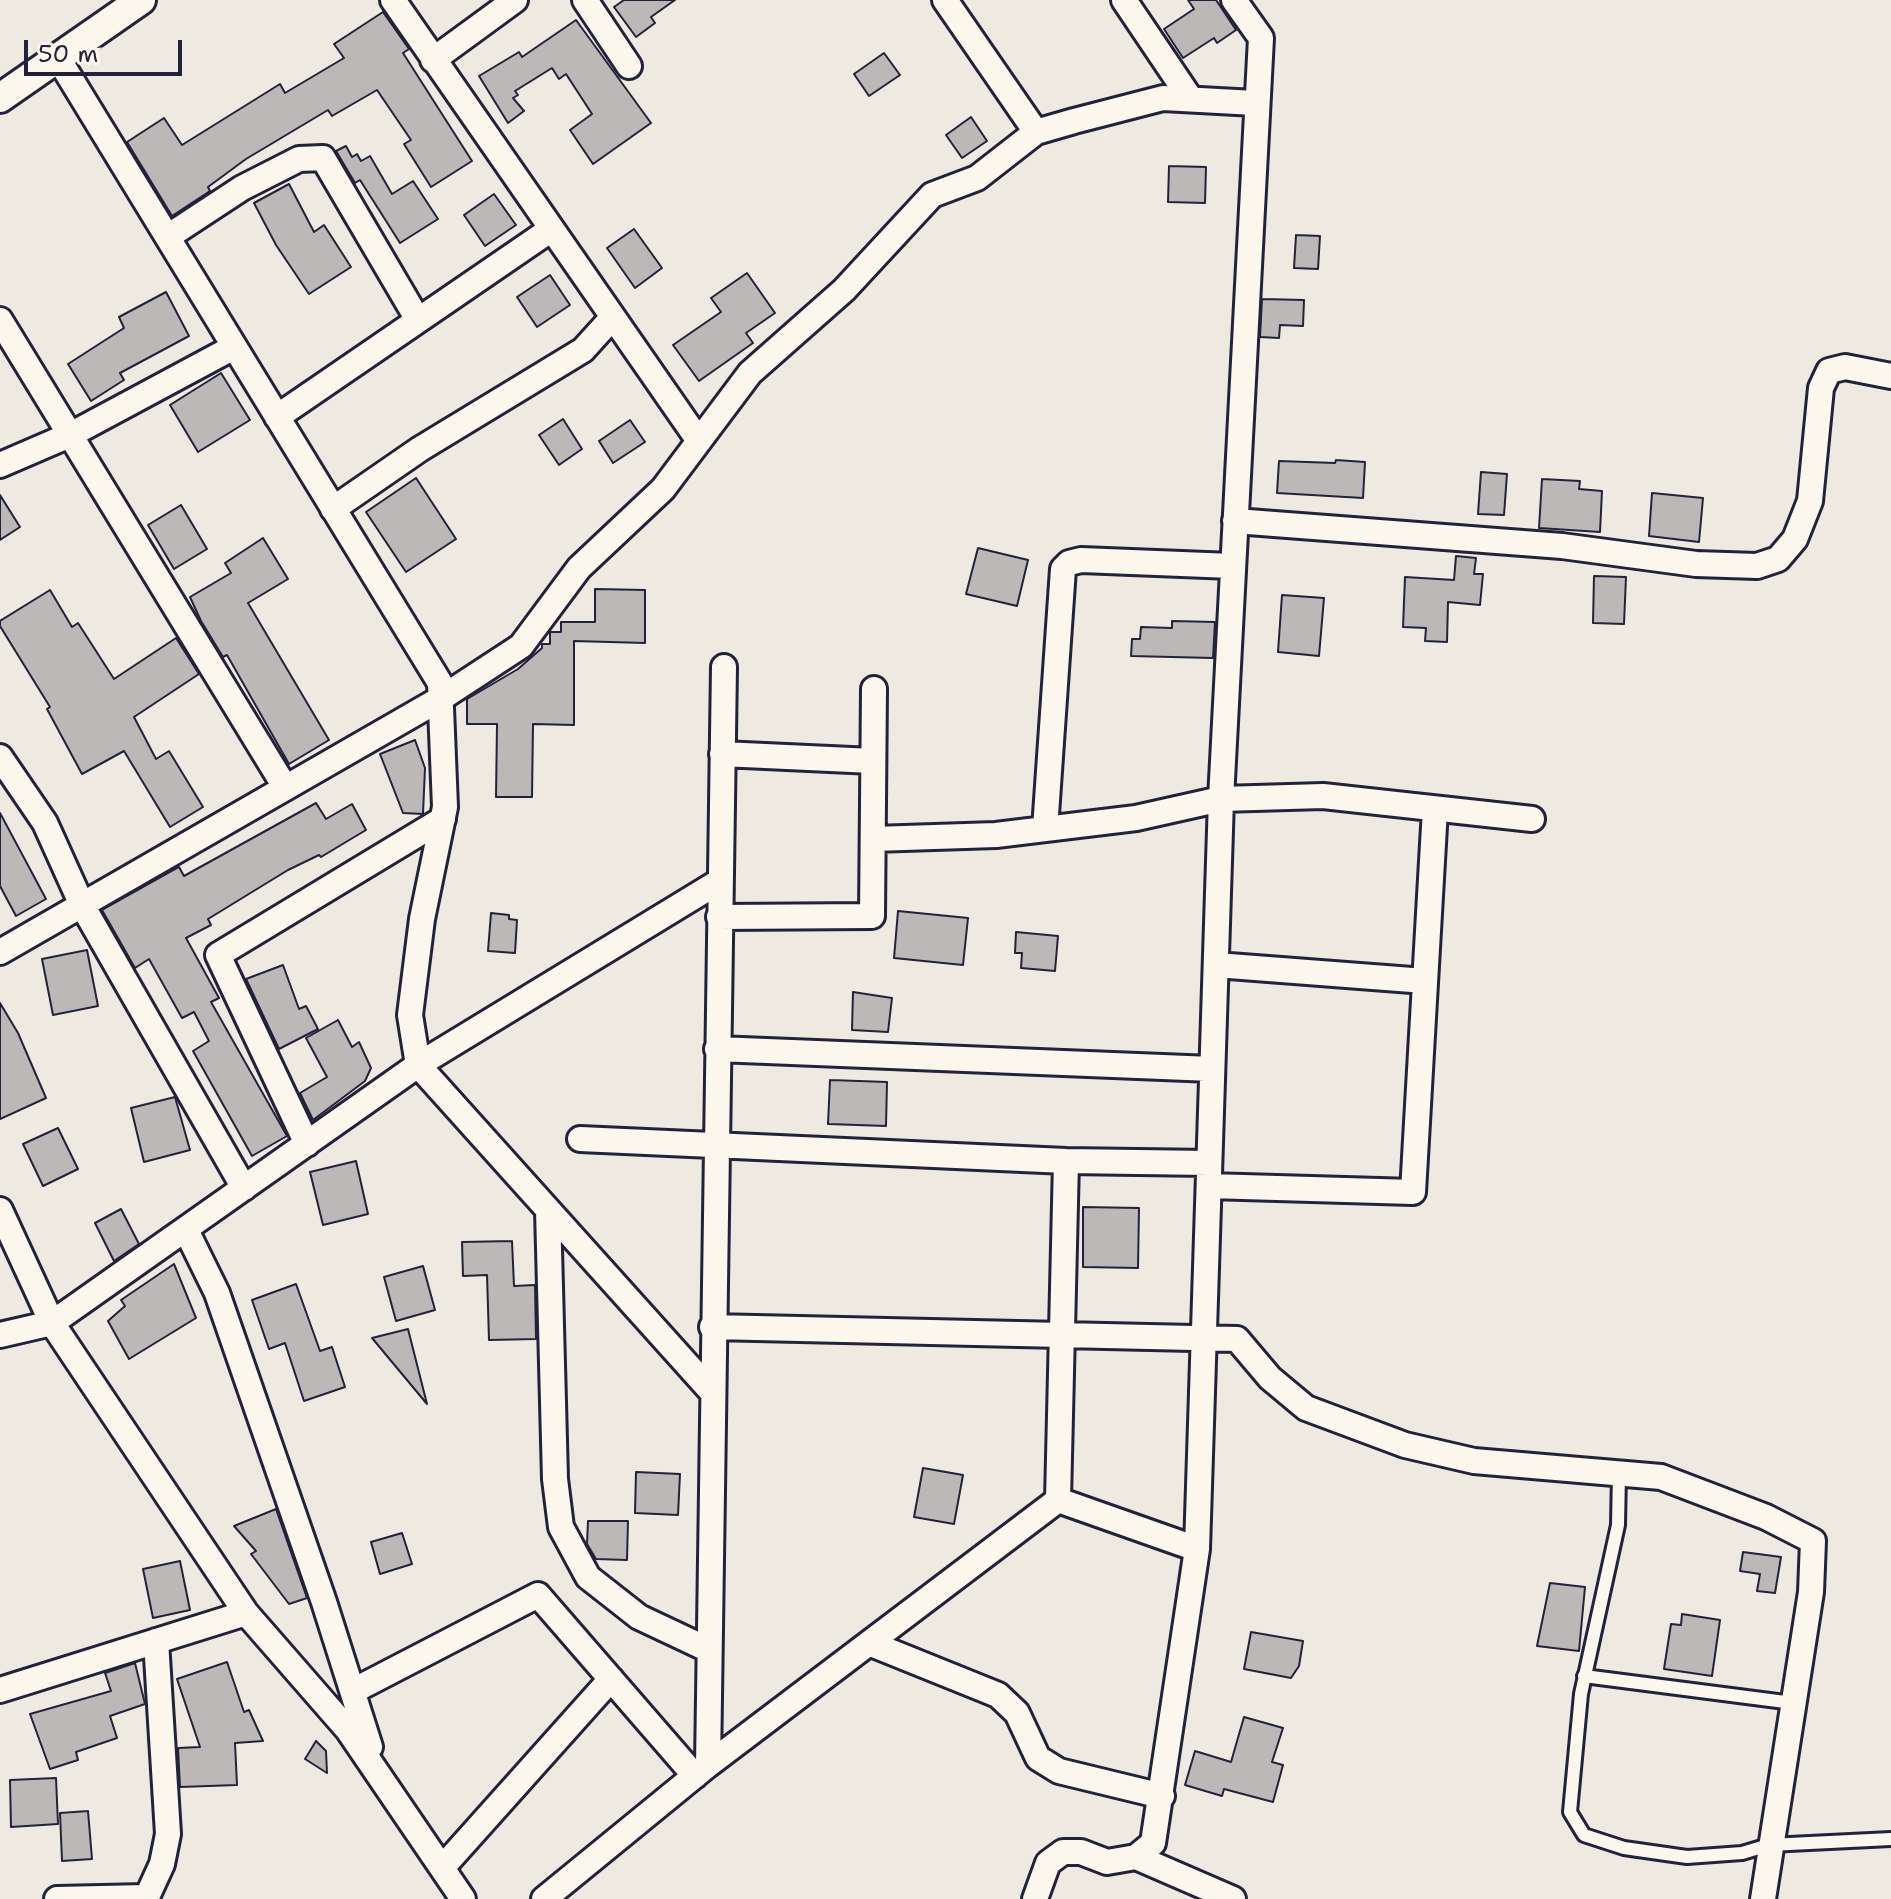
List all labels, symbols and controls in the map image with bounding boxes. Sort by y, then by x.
scale bar [28,24,186,74]
text: 50 m [38,38,98,70]

